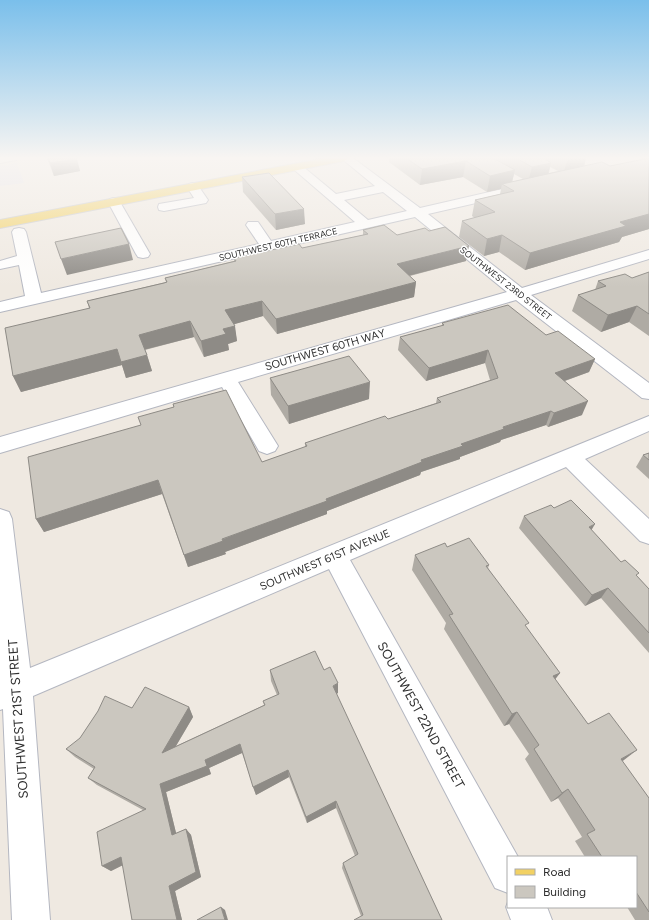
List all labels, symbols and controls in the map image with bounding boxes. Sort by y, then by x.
street label: SOUTHWEST 60TH TERRACE [218,225,338,263]
street label: SOUTHWEST 23RD STREET [458,244,554,322]
street label: SOUTHWEST 60TH WAY [263,327,387,373]
street label: SOUTHWEST 61ST AVENUE [258,527,392,593]
street label: SOUTHWEST 21ST STREET [5,638,31,799]
street label: SOUTHWEST 22ND STREET [374,639,468,792]
legend [507,856,637,908]
text: Road [543,865,571,879]
text: Building [543,885,586,899]

